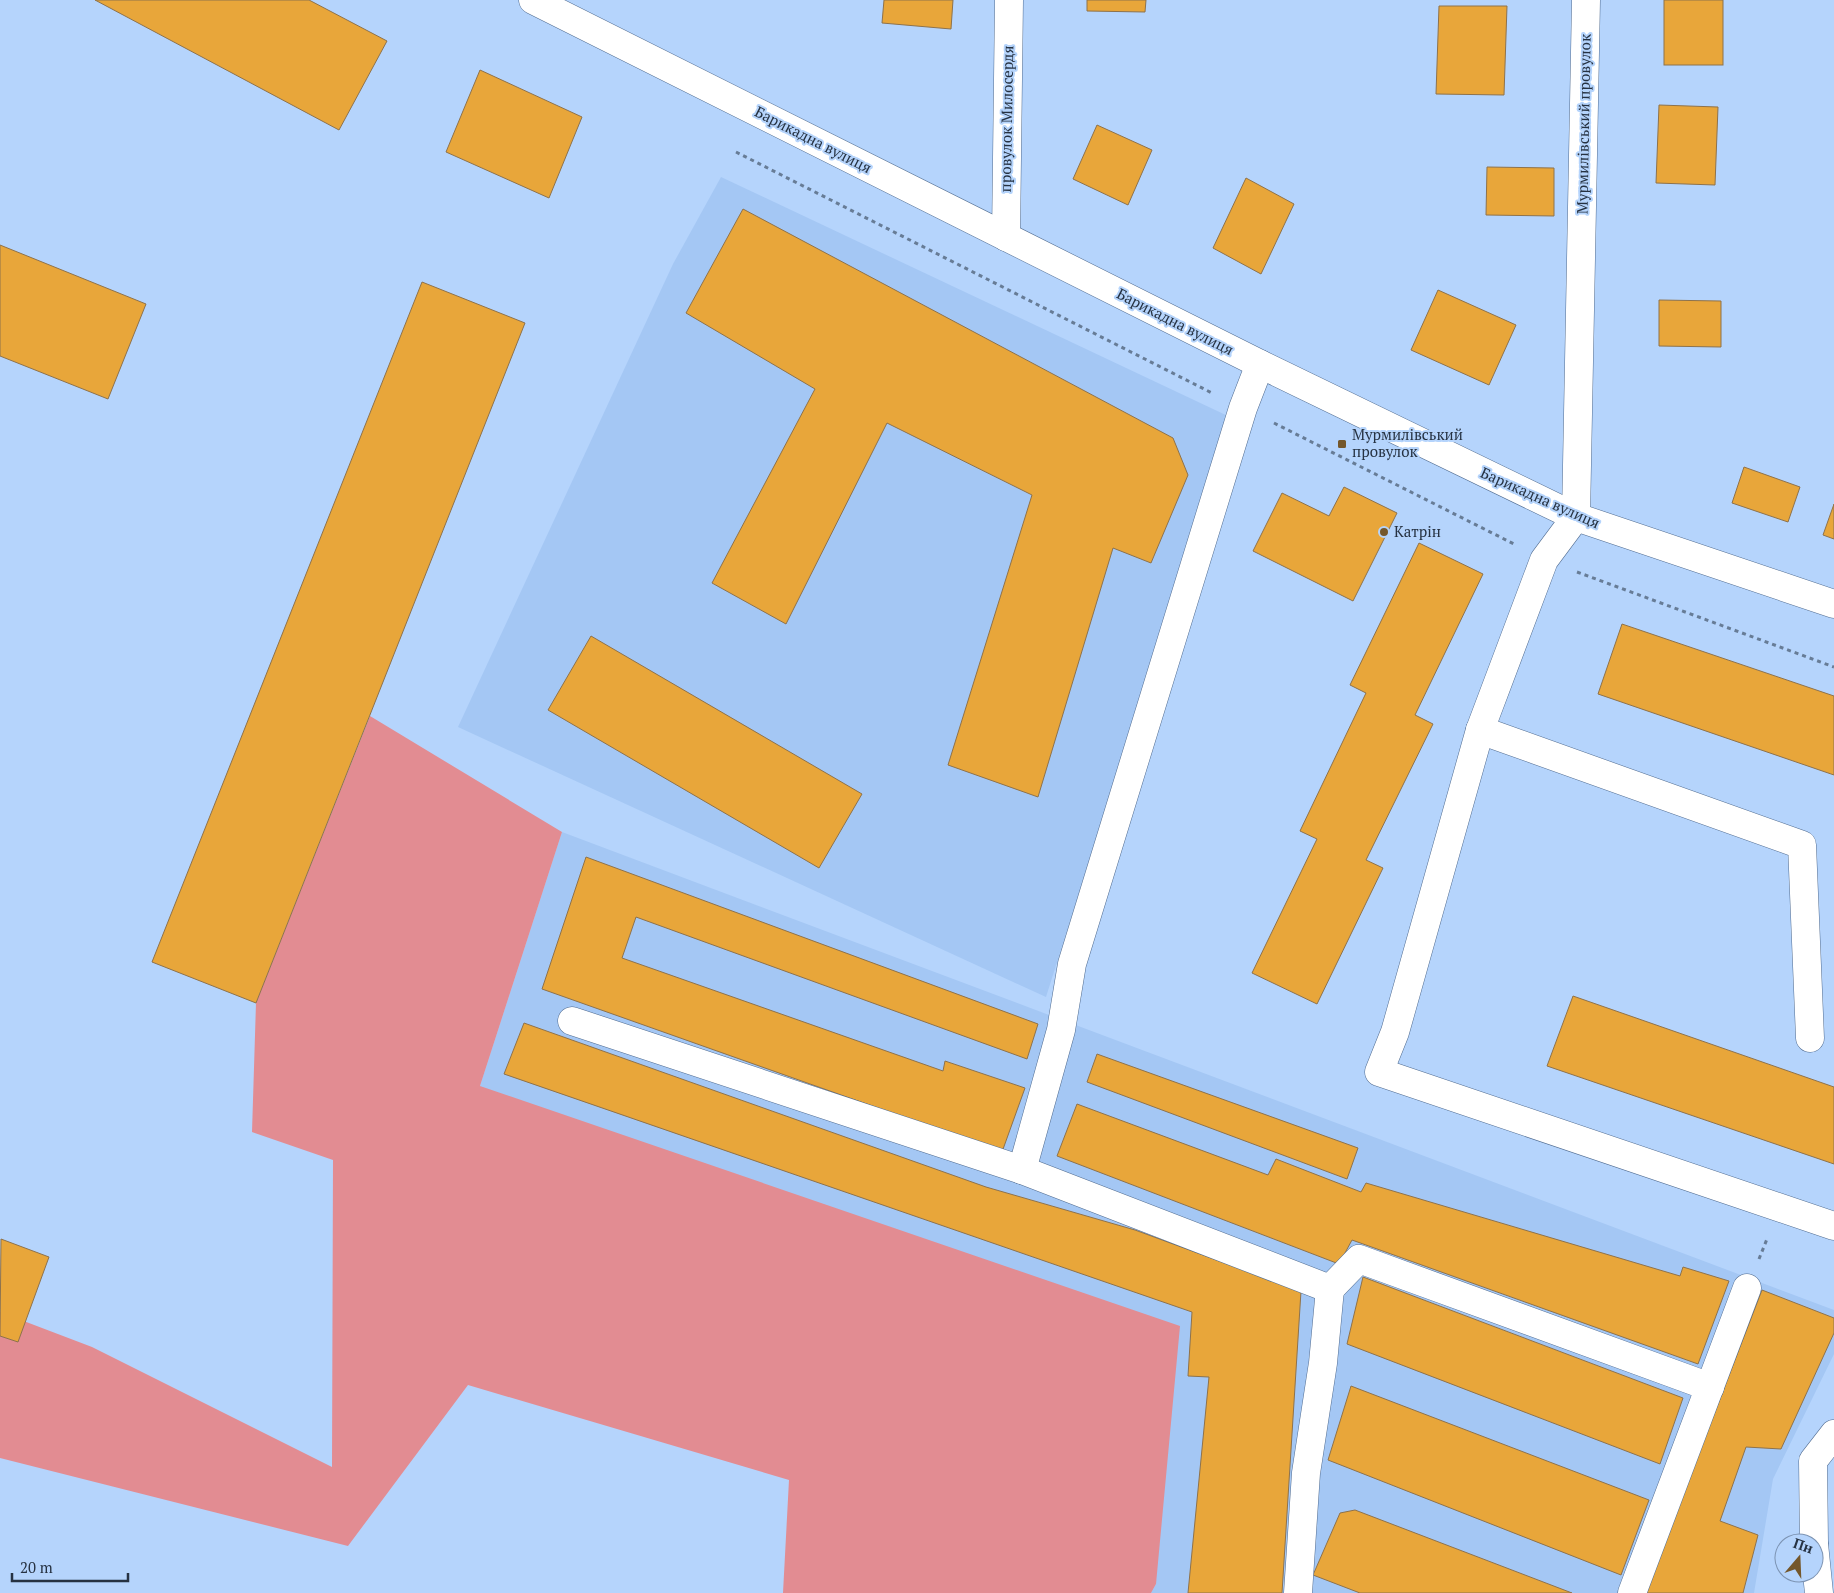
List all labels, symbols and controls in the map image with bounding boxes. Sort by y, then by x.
street label: Мурмилівський провулок [1571,33,1595,214]
street label: провулок Милосердя [995,45,1017,193]
street label: Барикадна вулиця [752,101,875,177]
street label: Барикадна вулиця [1114,283,1237,359]
place label: Мурмилівський провулок [1352,424,1463,461]
marker: Мурмилівський провулок [1336,438,1348,450]
street label: Барикадна вулиця [1478,462,1603,532]
place label: Катрін [1394,521,1441,541]
marker: Катрін [1378,526,1390,538]
north arrow [1774,1533,1824,1583]
text: Пн [1791,1533,1816,1557]
scale bar [12,1550,129,1582]
text: 20 m [20,1557,53,1577]

